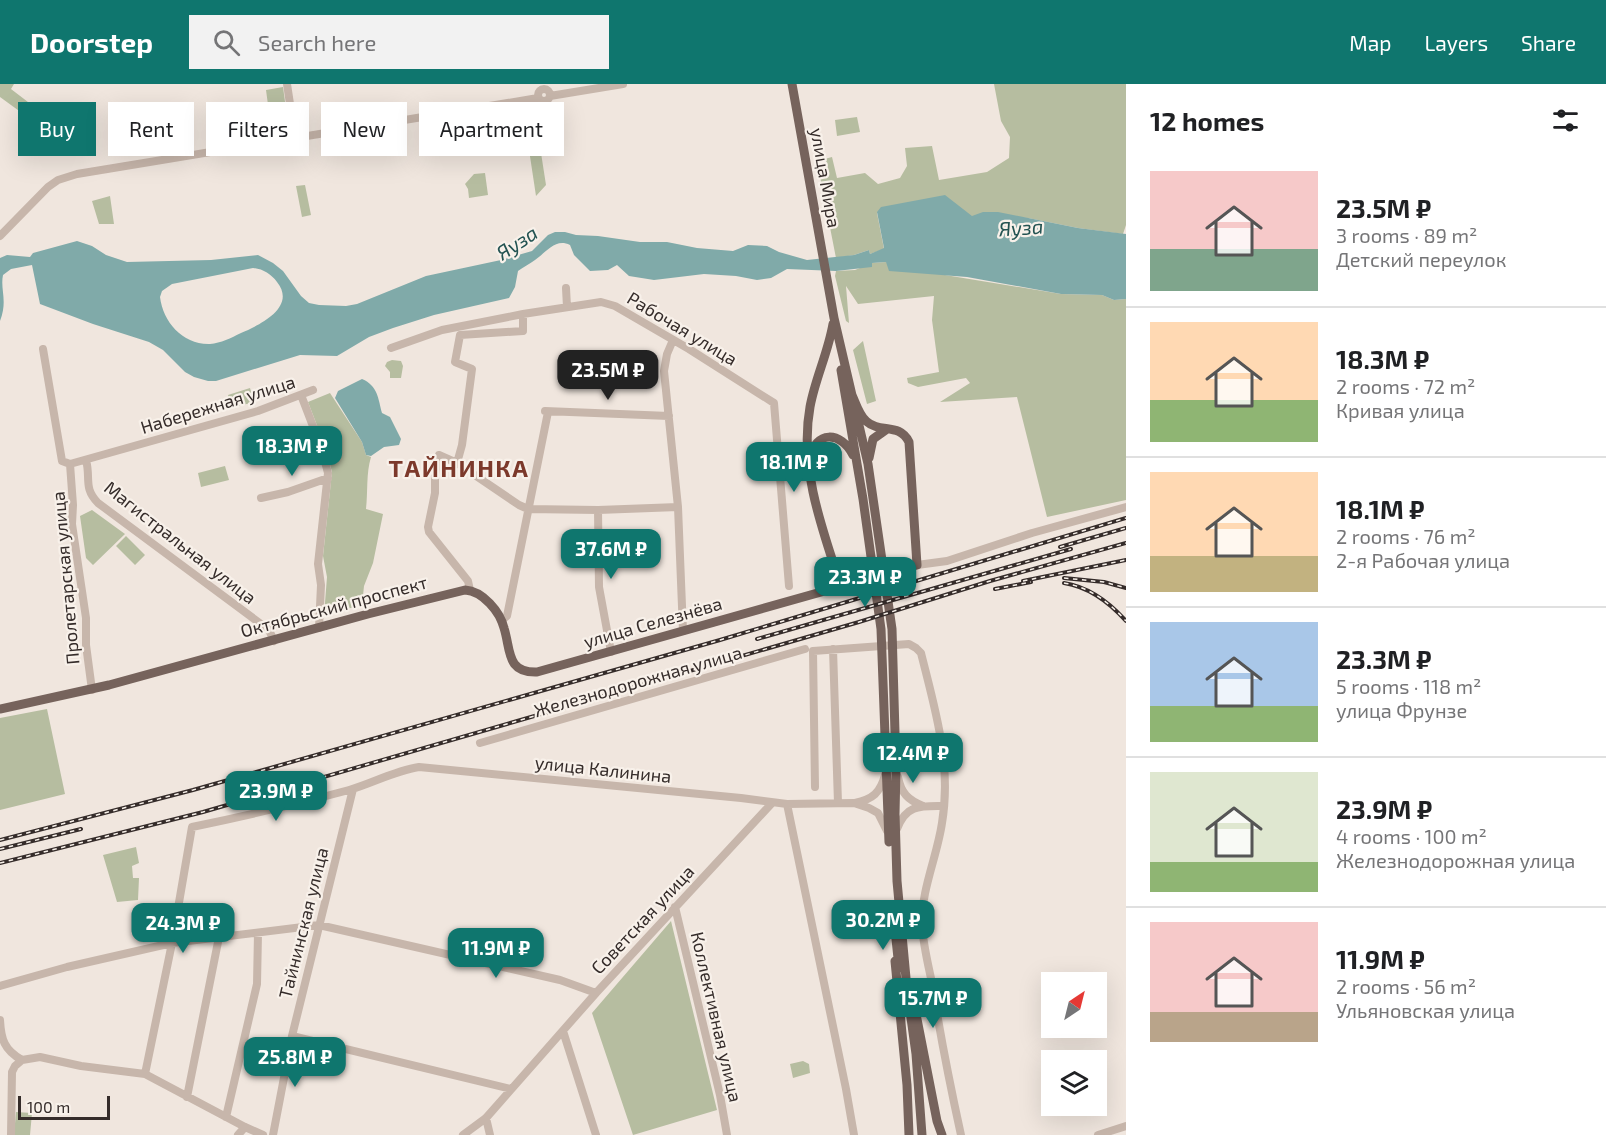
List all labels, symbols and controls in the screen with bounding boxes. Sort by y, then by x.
search box [189,15,609,69]
text: Doorstep [30,25,153,59]
icon: search [210,26,243,59]
text: Search here [258,29,376,55]
text: Map [1349,30,1391,55]
text: Layers [1424,30,1488,55]
text: Share [1521,30,1576,55]
chip: Buy [18,102,96,156]
chip: Rent [108,102,194,156]
chip: Filters [206,102,309,156]
chip: New [321,102,407,156]
chip: Apartment [419,102,564,156]
icon: filters [1549,104,1582,137]
text: 12 homes [1150,105,1264,136]
street label: улица Мира [806,126,846,230]
text: 23.5M ₽ [1336,192,1431,223]
icon: home [1198,195,1270,267]
water label: Яуза [998,213,1044,241]
water label: Яуза [491,220,542,264]
text: 3 rooms · 89 m² [1336,223,1477,247]
text: Детский переулок [1336,247,1506,271]
street label: Рабочая улица [623,287,742,370]
text: 18.3M ₽ [1336,343,1429,374]
icon: home [1198,346,1270,418]
pin: 23.5M ₽ [553,350,663,401]
text: 23.5M ₽ [571,357,645,381]
street label: Набережная улица [138,370,298,438]
text: 2 rooms · 72 m² [1336,374,1475,398]
text: Кривая улица [1336,398,1465,422]
pin: 18.3M ₽ [237,426,347,477]
text: 18.3M ₽ [256,433,328,457]
pin: 18.1M ₽ [739,442,849,493]
text: 18.1M ₽ [760,449,828,473]
district label: ТАЙНИНКА [389,453,529,482]
street label: Магистральная улица [100,476,261,608]
street label: Пролетарская улица [46,491,84,666]
text: 18.1M ₽ [1336,493,1425,524]
icon: home [1198,496,1270,568]
text: 2 rooms · 76 m² [1336,524,1475,548]
pin: 37.6M ₽ [556,529,666,580]
text: 37.6M ₽ [575,536,647,560]
text: 2-я Рабочая улица [1336,548,1510,572]
pin: 23.3M ₽ [810,557,920,608]
text: 23.3M ₽ [828,564,902,588]
street label: Октябрьский проспект [238,570,430,642]
street label: улица Селезнёва [581,592,724,652]
street label: Железнодорожная улица [531,641,744,721]
text: 23.3M ₽ [1336,643,1432,674]
icon: home [1198,646,1270,718]
text: 5 rooms · 118 m² [1336,674,1481,698]
text: улица Фрунзе [1336,698,1467,722]
pin: 12.4M ₽ [858,733,968,784]
text: 12.4M ₽ [877,740,949,764]
street label: улица Калинина [534,751,672,787]
pin: 23.9M ₽ [221,771,331,822]
text: 23.9M ₽ [239,778,313,802]
text: 23.9M ₽ [1336,793,1432,824]
icon: home [1198,796,1270,868]
text: 4 rooms · 100 m² [1336,824,1487,848]
street label: Тайнинская улица [274,845,332,1001]
text: Железнодорожная улица [1336,848,1575,872]
street label: Советская улица [586,860,698,978]
pin: 30.2M ₽ [828,900,938,951]
pin: 24.3M ₽ [128,903,238,954]
text: 30.2M ₽ [846,907,920,931]
text: 24.3M ₽ [145,910,221,934]
pin: 11.9M ₽ [441,928,551,979]
street label: Коллективная улица [687,929,747,1104]
text: 11.9M ₽ [462,935,530,959]
text: 11.9M ₽ [1336,943,1425,974]
icon: home [1198,946,1270,1018]
north arrow [1041,972,1107,1038]
map controls [1041,972,1107,1116]
text: 2 rooms · 56 m² [1336,974,1476,998]
pin: 15.7M ₽ [878,978,988,1029]
text: 15.7M ₽ [899,985,967,1009]
text: Ульяновская улица [1336,998,1515,1022]
pin: 25.8M ₽ [240,1037,350,1088]
text: 25.8M ₽ [258,1044,332,1068]
button: layers [1041,1050,1107,1116]
scale bar [18,1093,110,1120]
text: 100 m [27,1097,70,1116]

